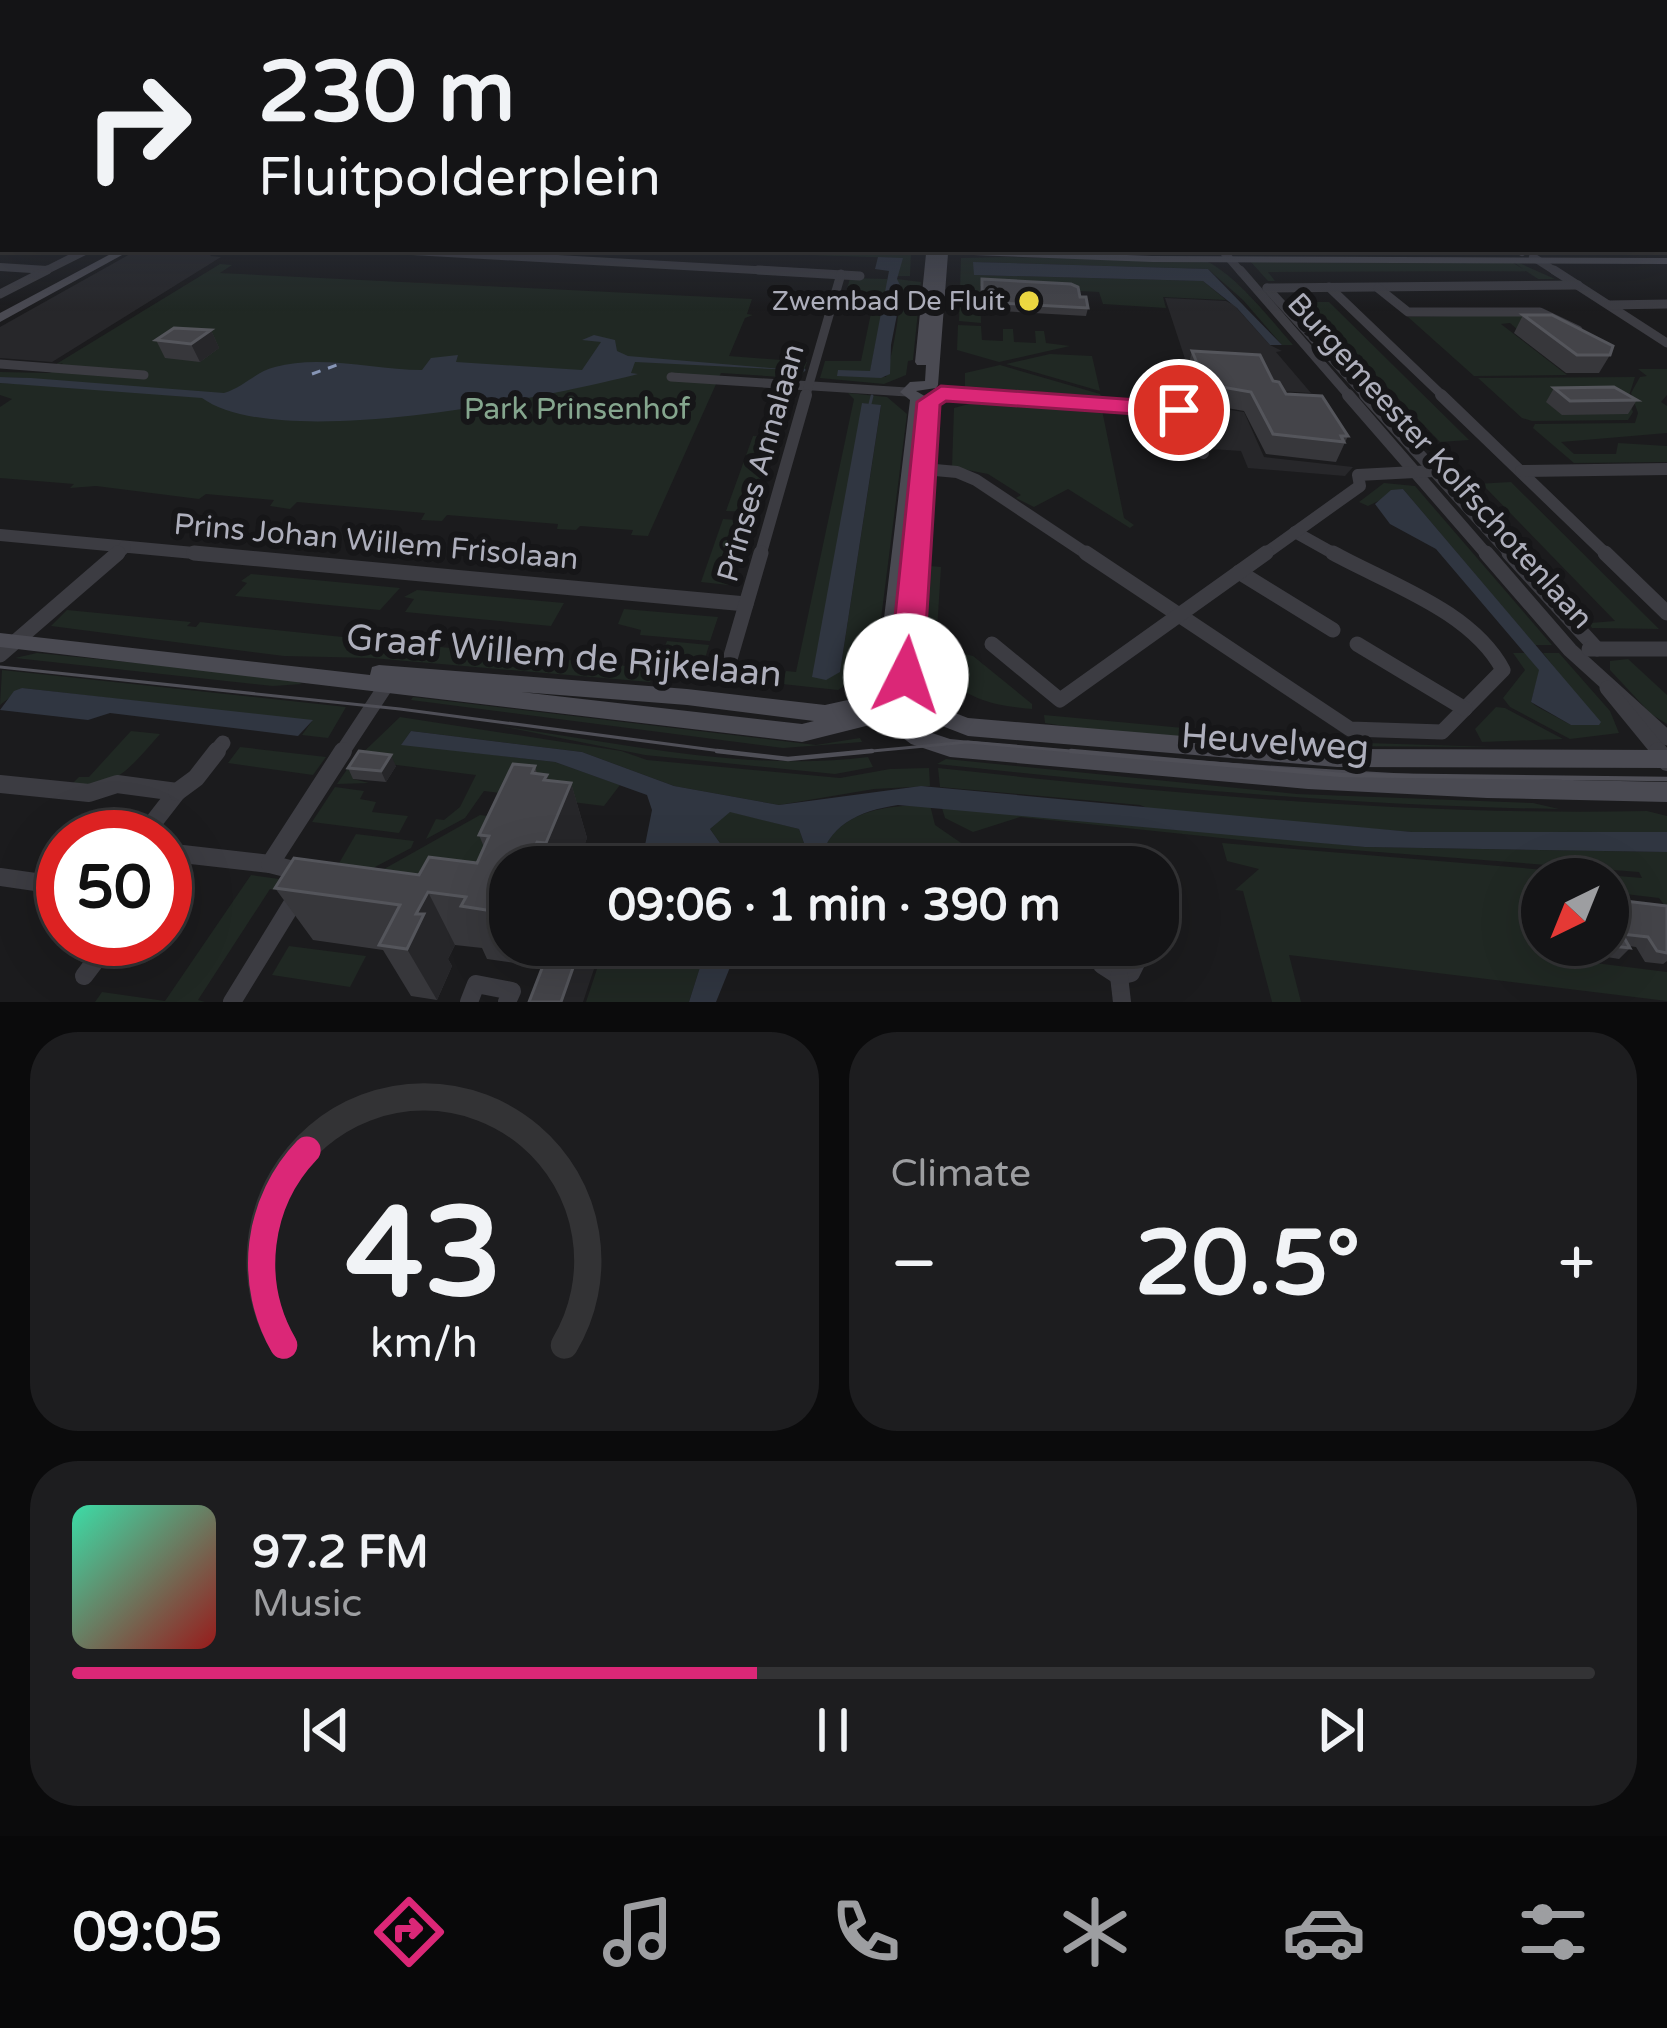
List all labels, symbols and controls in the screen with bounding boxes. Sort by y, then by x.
text: 230 m [258,43,515,144]
icon: right [60,48,216,204]
text: Fluitpolderplein [258,145,661,210]
place label: Zwembad De Fluit [772,285,1005,318]
street label: Burgemeester Kolfschotenlaan [1279,285,1601,637]
marker: Zwembad De Fluit [1016,288,1042,314]
street label: Prinses Annalaan [709,340,813,586]
pin [1128,359,1230,461]
icon: arrive [1146,377,1212,443]
park label: Park Prinsenhof [464,391,691,428]
street label: Prins Johan Willem Frisolaan [172,506,580,578]
position arrow [843,613,969,739]
street label: Graaf Willem de Rijkelaan [344,616,784,696]
street label: Heuvelweg [1179,714,1371,770]
speed limit sign: 50 [36,810,192,966]
north arrow [1521,858,1629,966]
map controls [1521,858,1629,966]
text: 09:06 · 1 min · 390 m [608,879,1060,933]
text: Climate [891,1150,1031,1197]
text: 43 [346,1179,503,1330]
text: 20.5° [1135,1210,1360,1319]
text: − [891,1224,938,1304]
text: + [1558,1224,1595,1304]
text: km/h [370,1317,478,1368]
text: 97.2 FM [252,1526,429,1580]
text: Music [252,1580,362,1627]
icon: previous [293,1697,359,1763]
icon: pause [800,1697,866,1763]
icon: next [1308,1697,1374,1763]
icon: directions [367,1890,451,1974]
icon: music [596,1890,680,1974]
icon: phone [824,1890,908,1974]
icon: climate [1053,1890,1137,1974]
icon: car [1282,1890,1366,1974]
icon: filters [1511,1890,1595,1974]
text: 09:05 [72,1900,222,1965]

